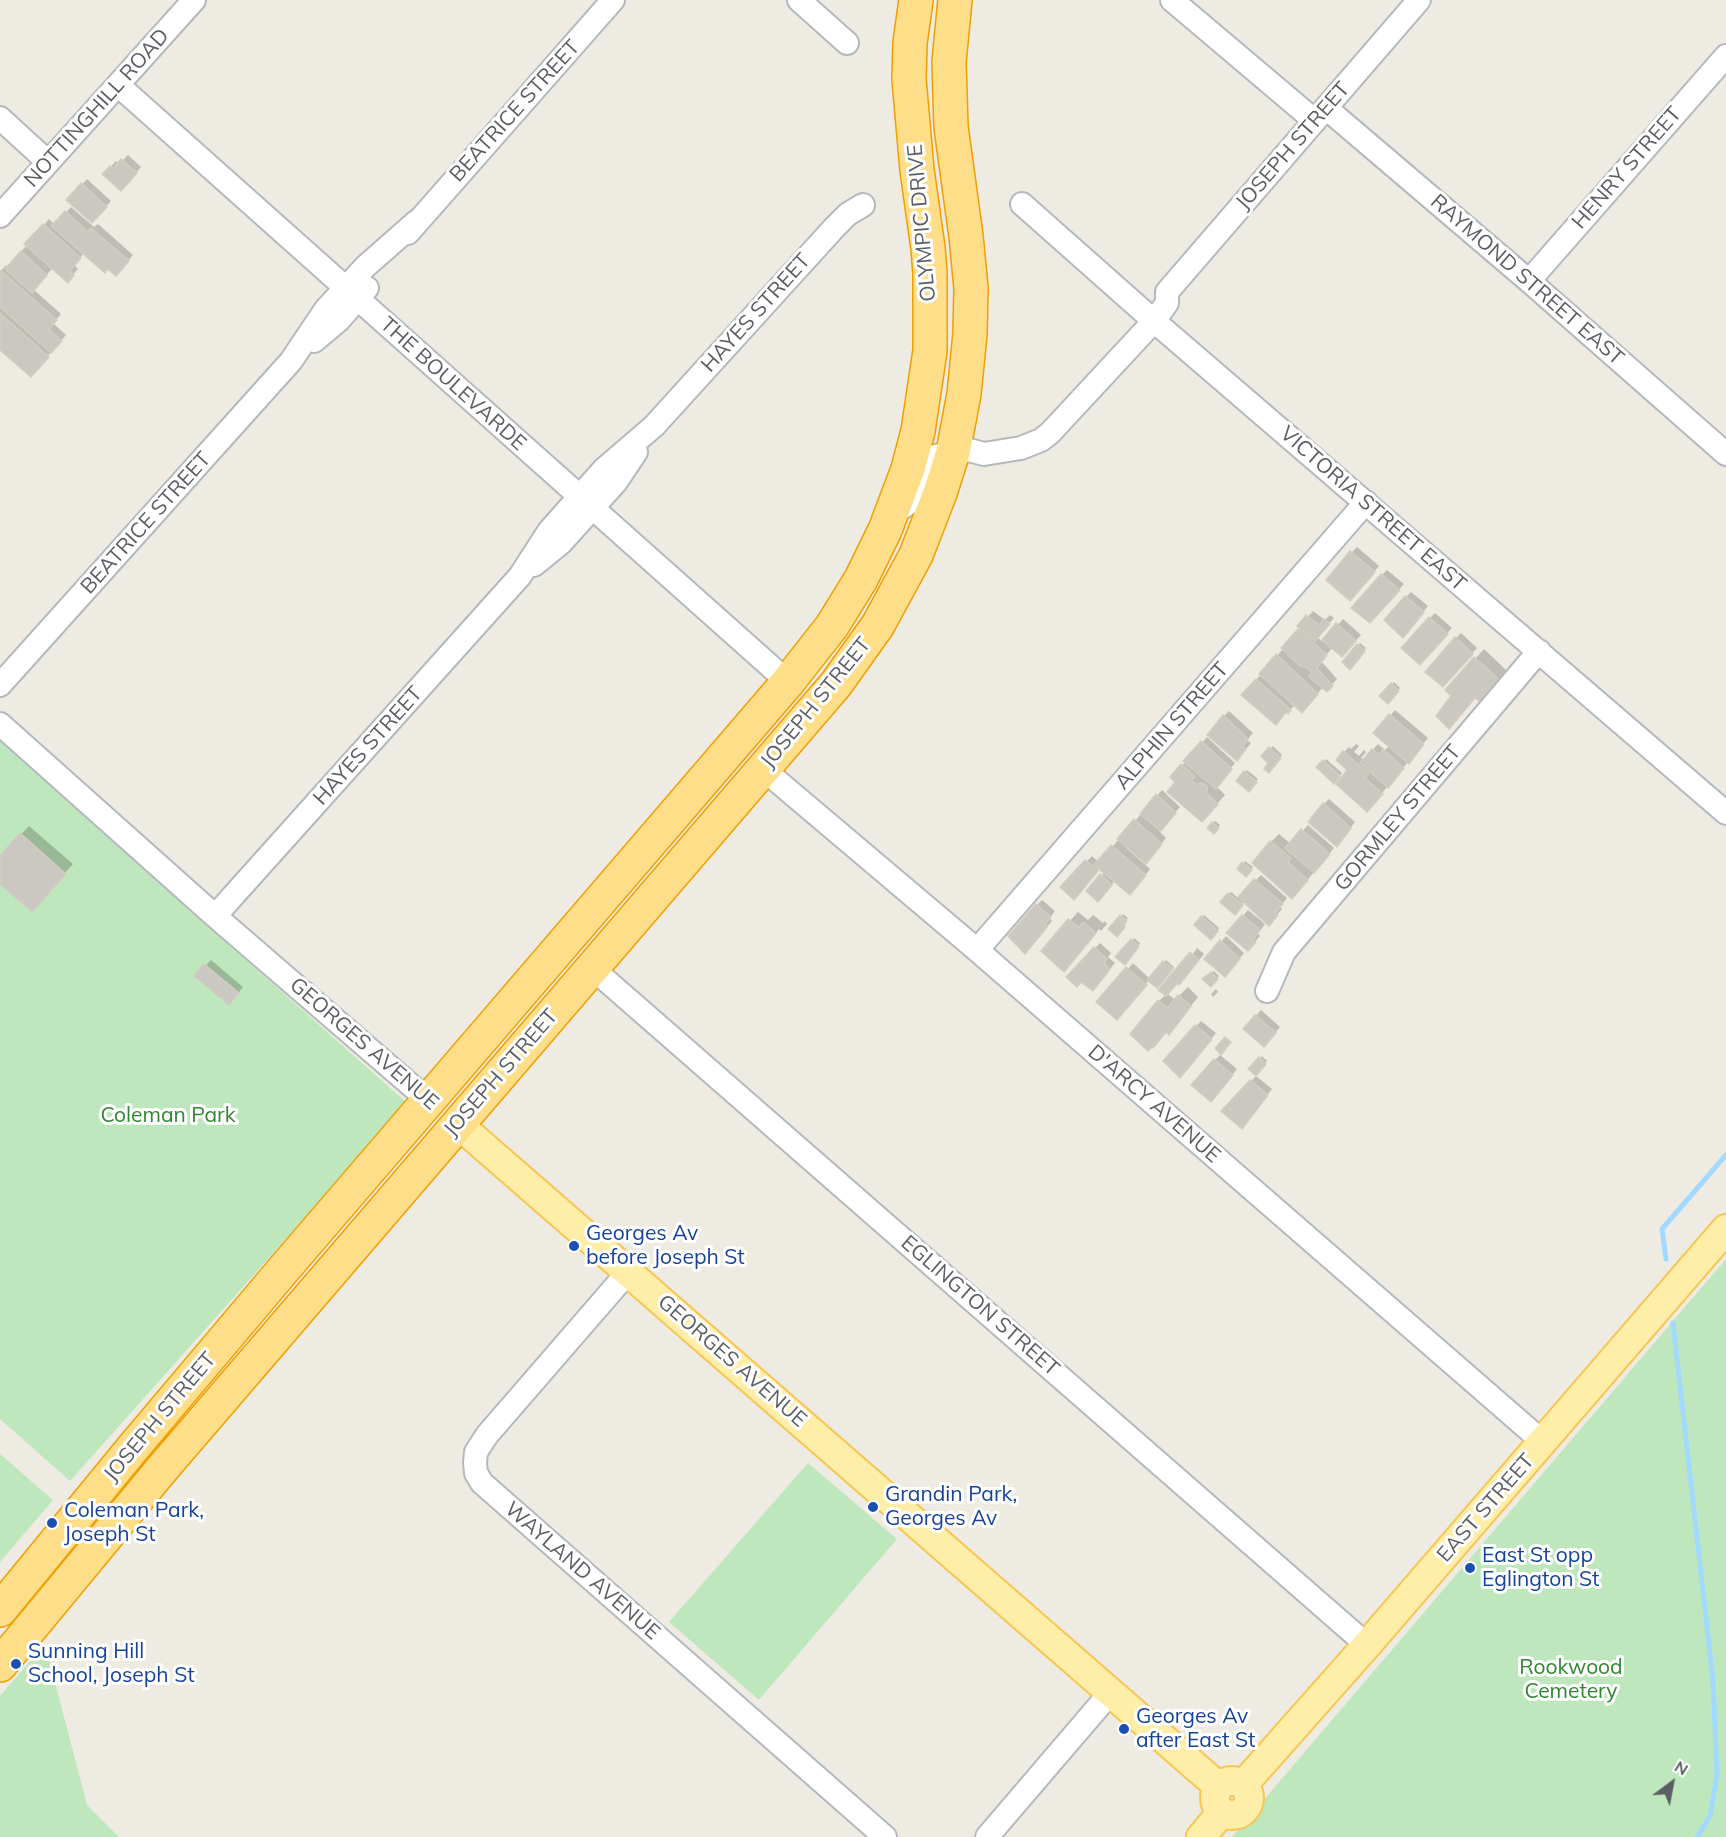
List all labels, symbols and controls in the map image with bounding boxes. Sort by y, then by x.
street label: NOTTINGHILL ROAD [19,24,175,192]
street label: BEATRICE STREET [445,35,585,187]
street label: JOSEPH STREET [1231,77,1355,215]
street label: HENRY STREET [1567,102,1687,234]
street label: OLYMPIC DRIVE [903,143,941,303]
street label: RAYMOND STREET EAST [1425,189,1629,371]
street label: HAYES STREET [696,248,816,378]
street label: THE BOULEVARDE [375,312,531,456]
street label: VICTORIA STREET EAST [1275,421,1471,597]
street label: BEATRICE STREET [76,447,216,599]
street label: JOSEPH STREET [756,633,876,773]
street label: ALPHIN STREET [1110,657,1234,795]
street label: HAYES STREET [308,681,428,811]
street label: GORMLEY STREET [1330,740,1466,896]
street label: GEORGES AVENUE [284,972,444,1116]
street label: JOSEPH STREET [439,1004,563,1142]
street label: D'ARCY AVENUE [1083,1040,1225,1168]
park label: Coleman Park [100,1103,236,1129]
place label: Georges Av before Joseph St [586,1221,745,1271]
street label: EGLINGTON STREET [896,1230,1064,1382]
marker: Georges Av before Joseph St [567,1239,581,1253]
street label: GEORGES AVENUE [652,1289,812,1433]
street label: JOSEPH STREET [99,1347,221,1487]
street label: EAST STREET [1432,1449,1540,1567]
place label: Grandin Park, Georges Av [885,1482,1017,1532]
street label: WAYLAND AVENUE [499,1497,665,1645]
place label: Coleman Park, Joseph St [64,1498,204,1548]
marker: Grandin Park, Georges Av [866,1500,880,1514]
marker: Coleman Park, Joseph St [45,1516,59,1530]
place label: East St opp Eglington St [1482,1543,1599,1593]
marker: East St opp Eglington St [1463,1561,1477,1575]
place label: Sunning Hill School, Joseph St [28,1639,195,1689]
park label: Rookwood Cemetery [1519,1655,1623,1705]
marker: Sunning Hill School, Joseph St [9,1657,23,1671]
place label: Georges Av after East St [1136,1704,1255,1754]
marker: Georges Av after East St [1117,1722,1131,1736]
north arrow [1642,1753,1702,1813]
text: N [1671,1756,1692,1779]

